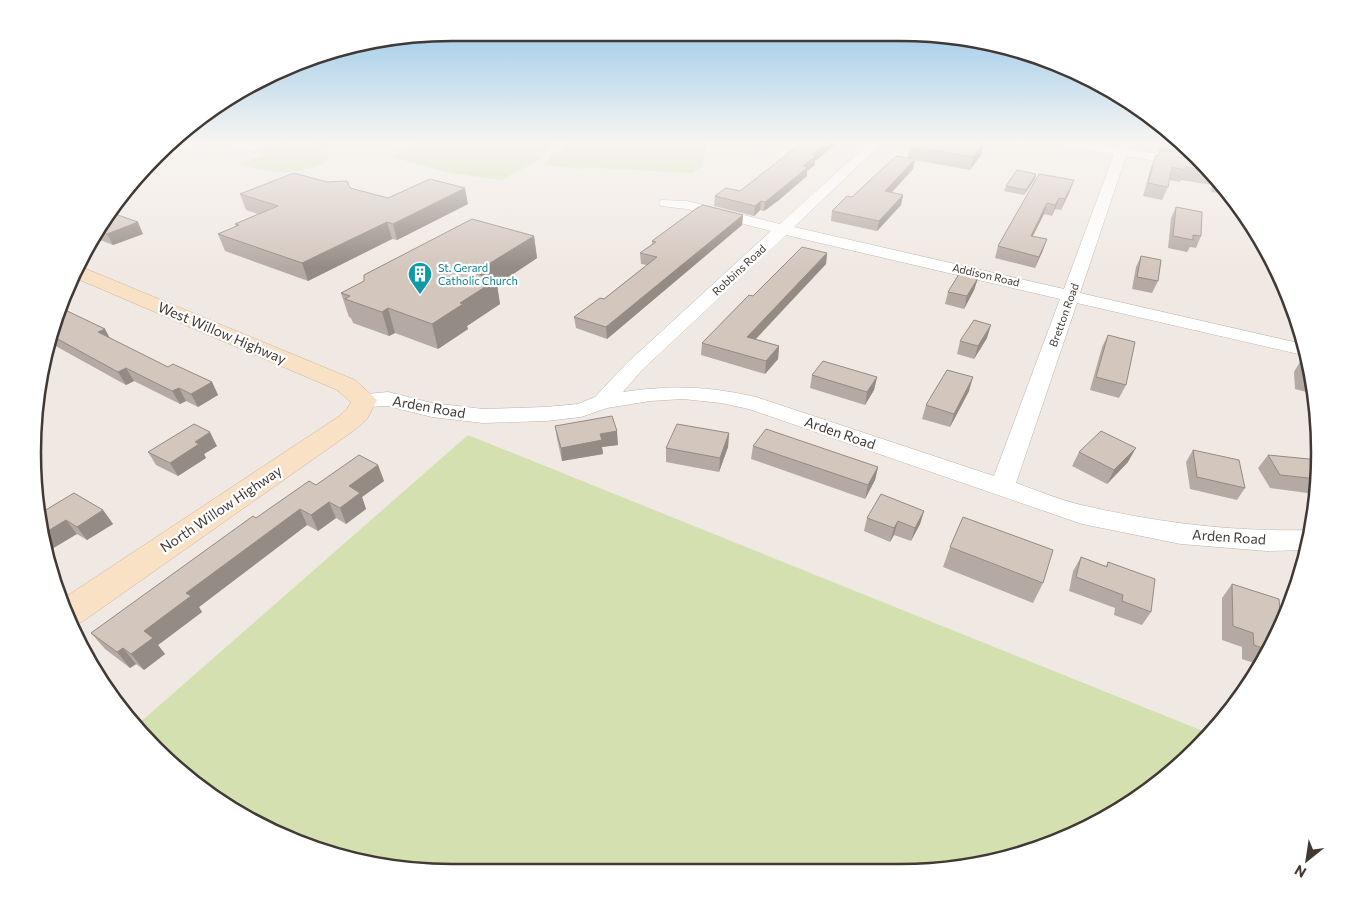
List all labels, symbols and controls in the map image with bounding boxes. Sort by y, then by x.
street label: Robbins Road [709,242,768,298]
street label: Addison Road [951,260,1021,289]
building icon: St. Gerard Catholic Church [407,261,433,295]
place label: St. Gerard Catholic Church [438,261,518,287]
street label: Bretton Road [1046,281,1081,348]
street label: West Willow Highway [156,298,289,367]
street label: Arden Road [391,392,467,421]
street label: Arden Road [802,412,878,453]
street label: North Willow Highway [157,462,285,556]
street label: Arden Road [1192,525,1266,548]
north arrow [1282,835,1332,885]
text: N [1291,862,1309,882]

